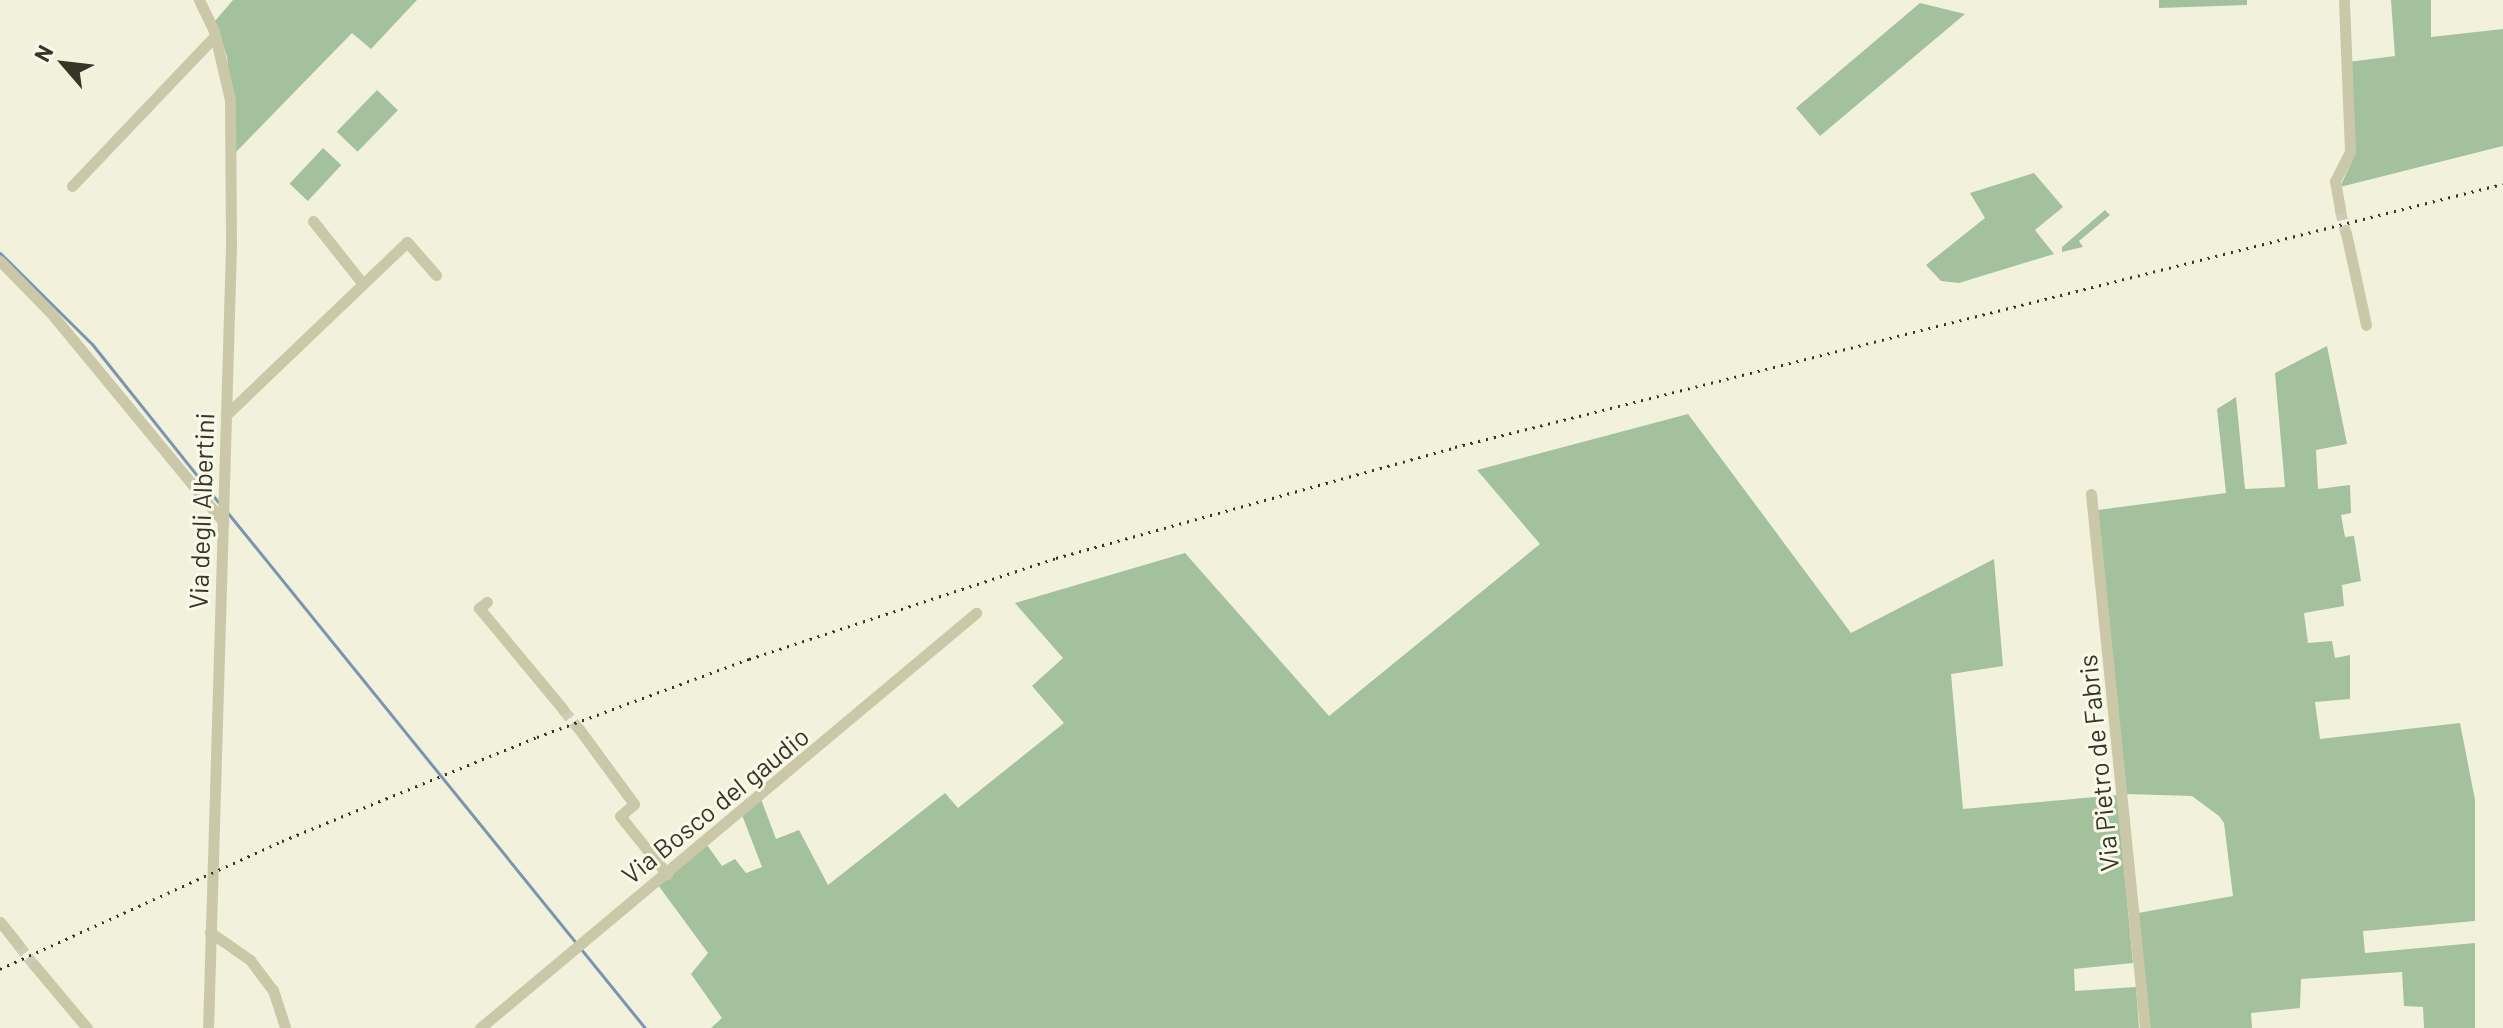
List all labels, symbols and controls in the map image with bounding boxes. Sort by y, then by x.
north arrow [24,24,104,104]
text: N [28,40,58,65]
street label: Via degli Albertini [182,412,220,610]
street label: Via Pietro de Fabris [2071,653,2125,873]
street label: Via Bosco del gaudio [615,720,815,890]

